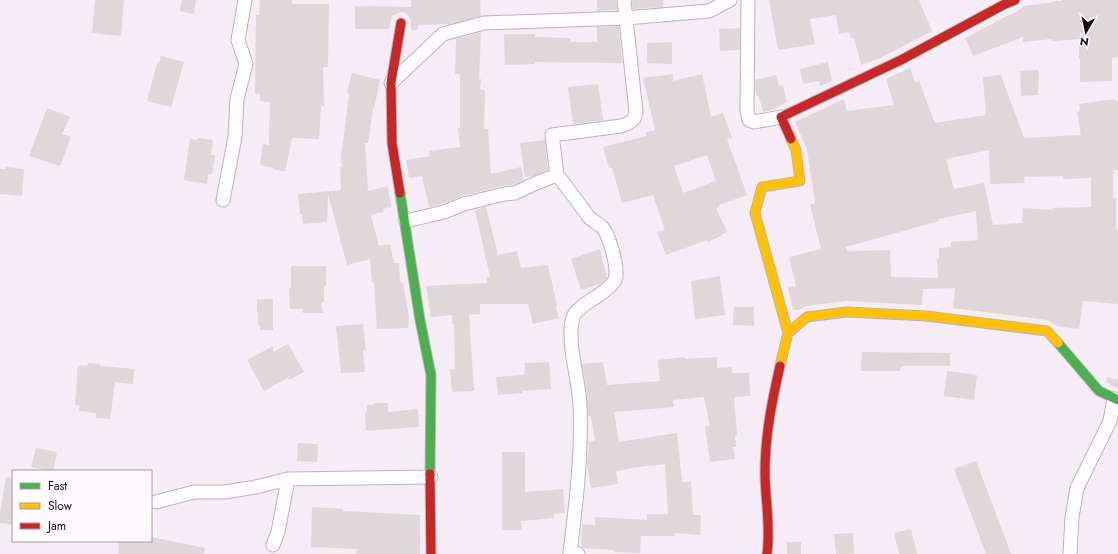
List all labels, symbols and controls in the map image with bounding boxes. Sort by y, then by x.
north arrow [1066,12,1106,52]
text: N [1079,33,1090,50]
legend [12,470,152,542]
text: Fast [48,477,67,495]
text: Slow [48,497,73,515]
text: Jam [46,517,66,535]

